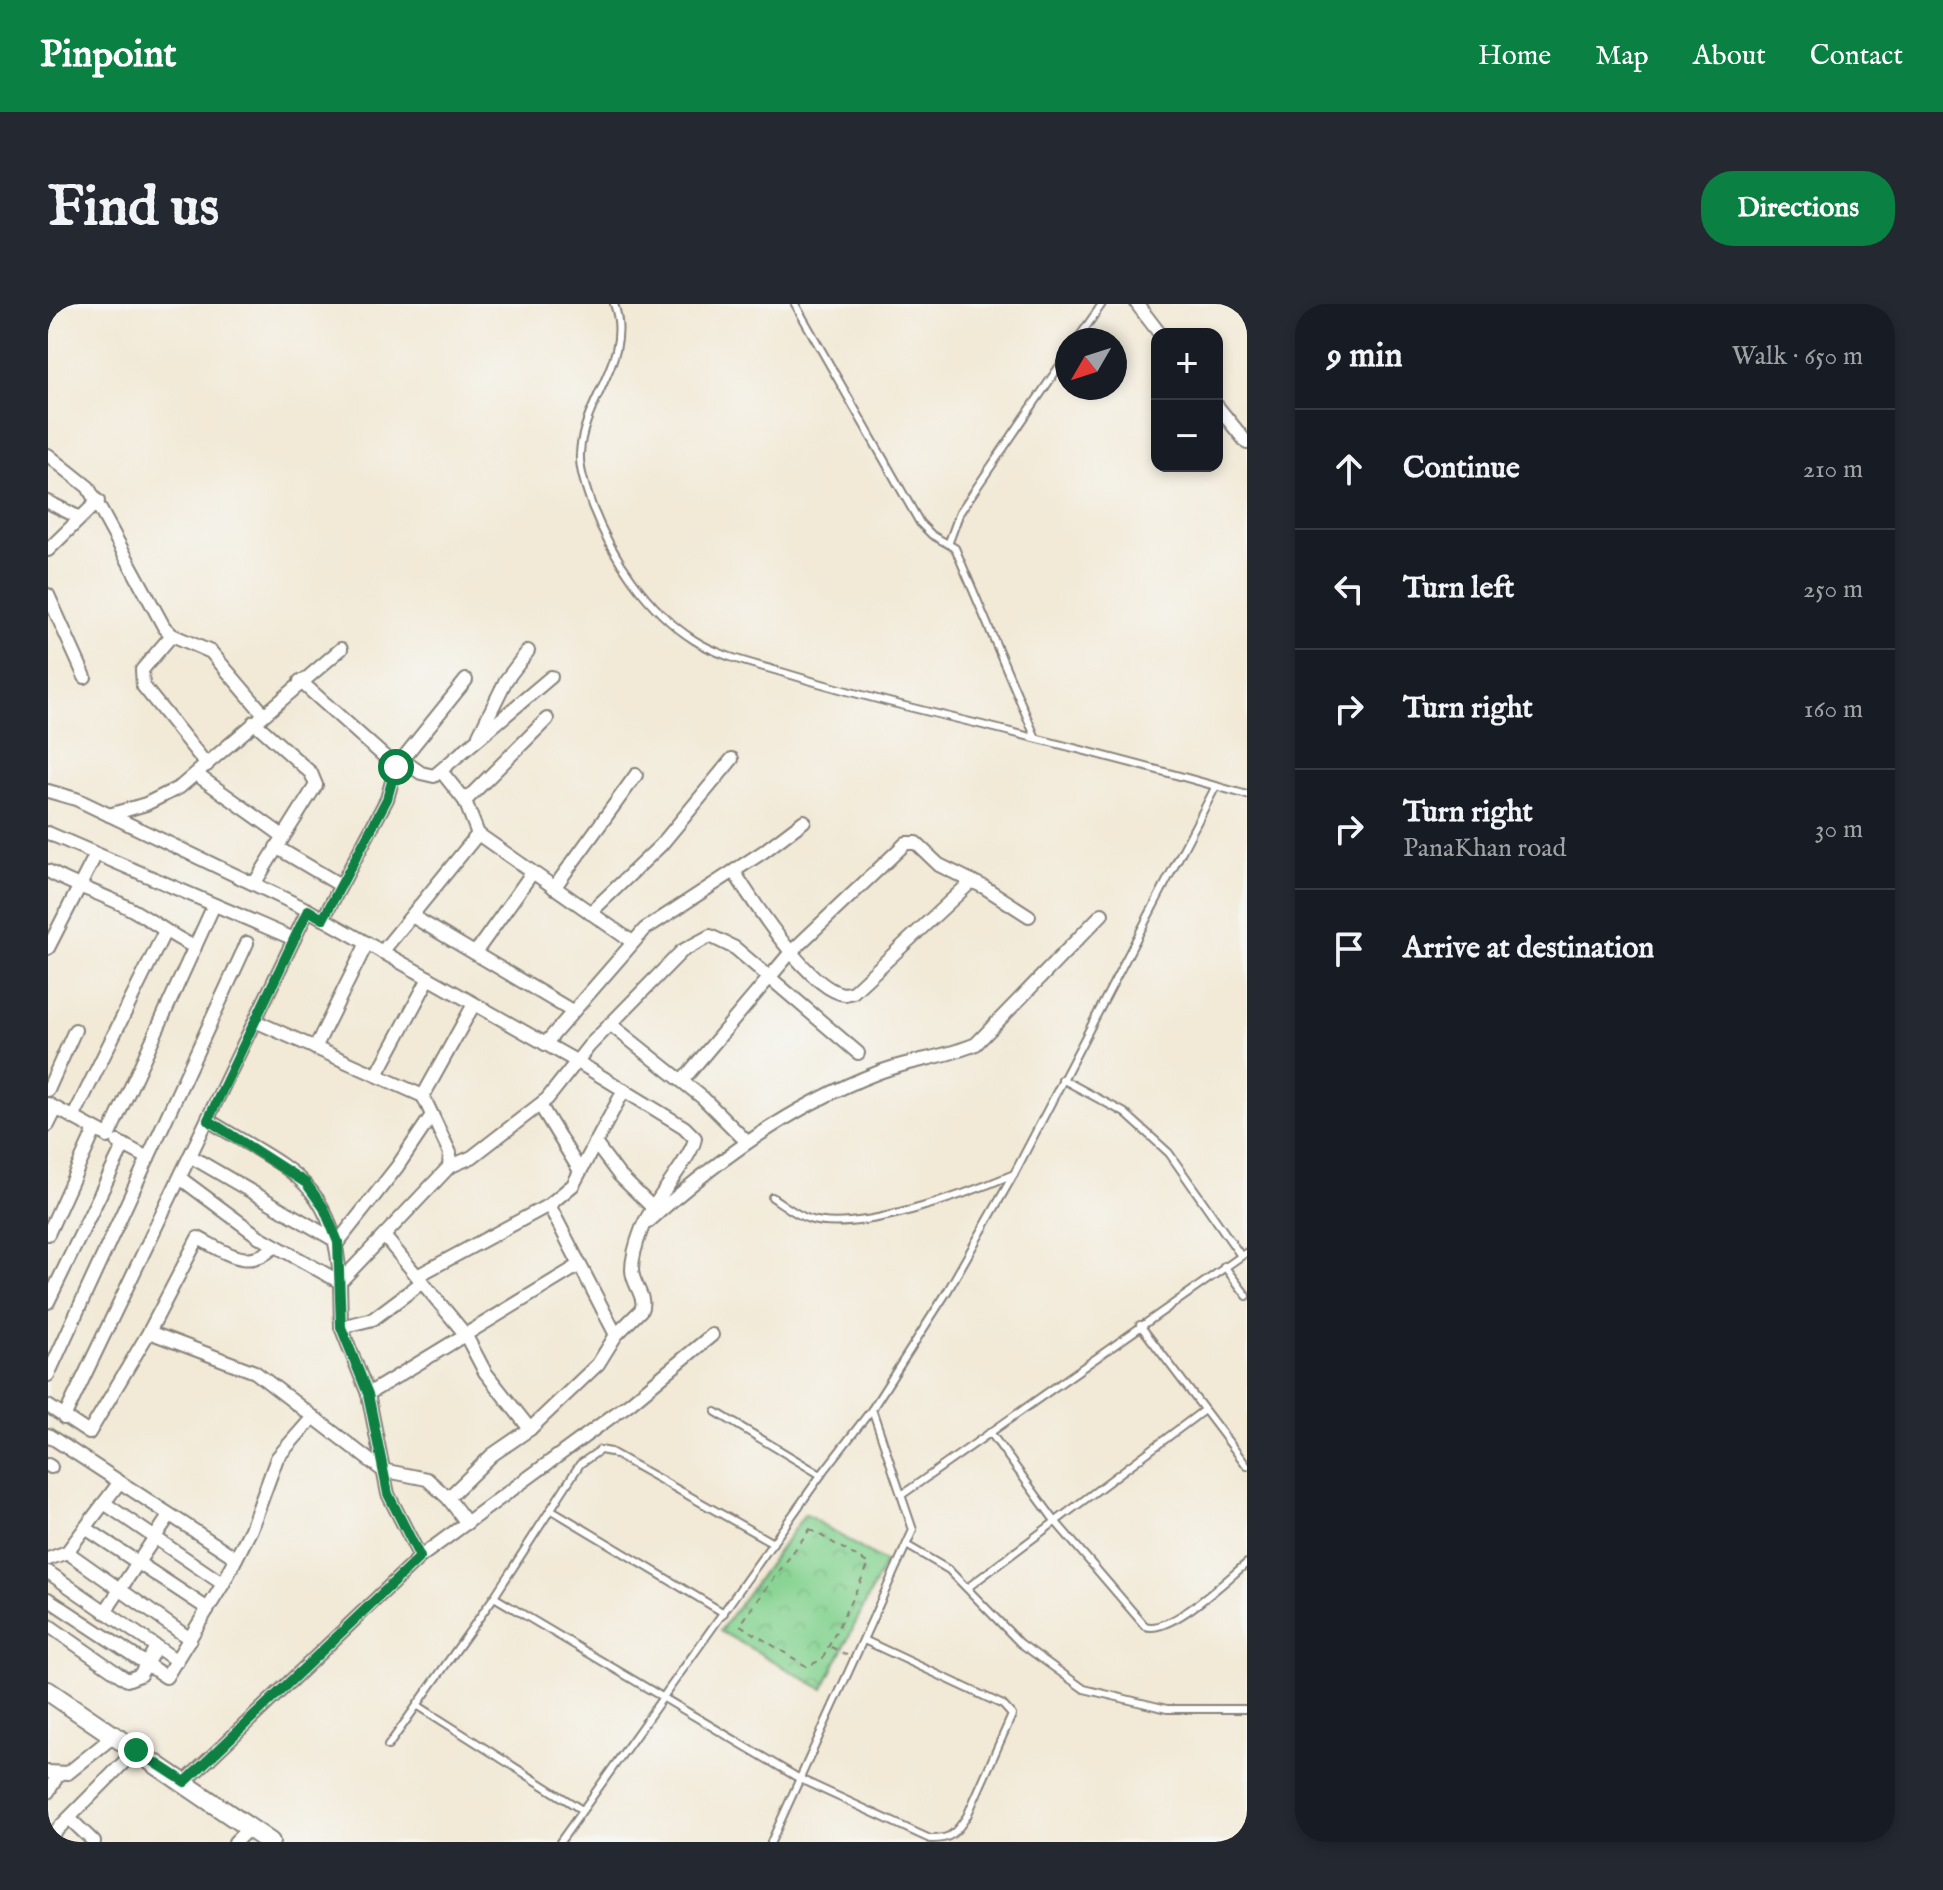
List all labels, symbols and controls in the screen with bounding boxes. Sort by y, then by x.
text: Pinpoint [40,32,177,80]
text: Home [1478,39,1551,74]
text: Map [1595,39,1649,74]
text: About [1693,39,1766,74]
text: Contact [1810,39,1903,74]
button: Directions [1701,171,1895,246]
text: Find us [48,173,219,244]
north arrow [1055,328,1127,400]
map controls [1151,328,1223,472]
button: + [1151,328,1223,400]
text: 9 min [1327,335,1403,378]
text: Walk · 650 m [1732,340,1863,373]
button: − [1151,400,1223,472]
icon: ahead [1327,447,1371,491]
text: Continue [1403,450,1520,488]
text: 210 m [1803,453,1863,486]
icon: left [1327,567,1371,611]
text: Turn left [1403,570,1514,608]
text: 250 m [1803,573,1863,606]
icon: right [1327,687,1371,731]
text: Turn right [1403,690,1533,728]
text: 160 m [1804,693,1863,726]
route start [378,749,414,785]
text: Turn right [1403,794,1533,832]
icon: right [1327,807,1371,851]
text: 30 m [1815,813,1863,846]
text: PanaKhan road [1403,832,1566,865]
icon: arrive [1327,927,1371,971]
text: Arrive at destination [1403,930,1654,968]
route end [118,1732,154,1768]

